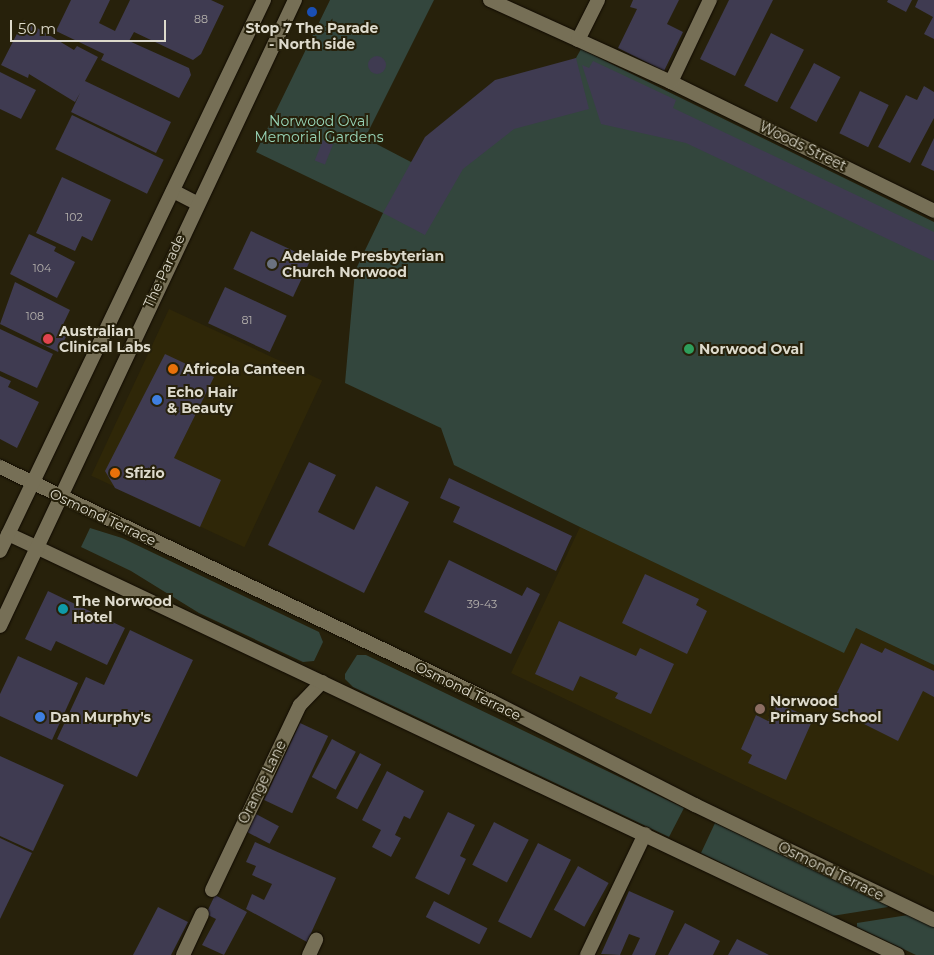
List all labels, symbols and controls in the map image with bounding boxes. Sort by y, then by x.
marker: Stop 7 The Parade - North side [306,6,318,18]
scale bar [12,10,169,42]
house number: 88 [194,12,208,26]
text: 50 m [18,19,56,38]
place label: Stop 7 The Parade - North side [246,20,378,52]
park label: Norwood Oval Memorial Gardens [254,113,384,146]
street label: Woods Street [757,118,849,174]
house number: 102 [65,210,83,224]
street label: The Parade [140,232,188,310]
place label: Adelaide Presbyterian Church Norwood [282,248,444,280]
marker: Adelaide Presbyterian Church Norwood [266,258,278,270]
house number: 104 [33,261,51,275]
house number: 108 [26,309,44,323]
house number: 81 [242,313,252,327]
place label: Australian Clinical Labs [59,323,151,356]
marker: Australian Clinical Labs [41,332,55,346]
place label: Norwood Oval [699,341,803,357]
marker: Norwood Oval [683,343,695,355]
place label: Africola Canteen [183,361,305,377]
marker: Africola Canteen [167,363,179,375]
place label: Echo Hair & Beauty [167,384,238,417]
marker: Echo Hair & Beauty [151,394,163,406]
place label: Sfizio [125,465,165,481]
marker: Sfizio [109,467,121,479]
street label: Osmond Terrace [47,485,159,549]
place label: The Norwood Hotel [73,593,172,626]
house number: 39-43 [467,597,497,611]
marker: The Norwood Hotel [57,603,69,615]
street label: Osmond Terrace [412,658,524,724]
place label: Norwood Primary School [770,693,881,726]
marker: Norwood Primary School [754,703,766,715]
place label: Dan Murphy's [50,709,151,725]
marker: Dan Murphy's [34,711,46,723]
street label: Orange Lane [235,738,289,826]
street label: Osmond Terrace [775,838,887,904]

